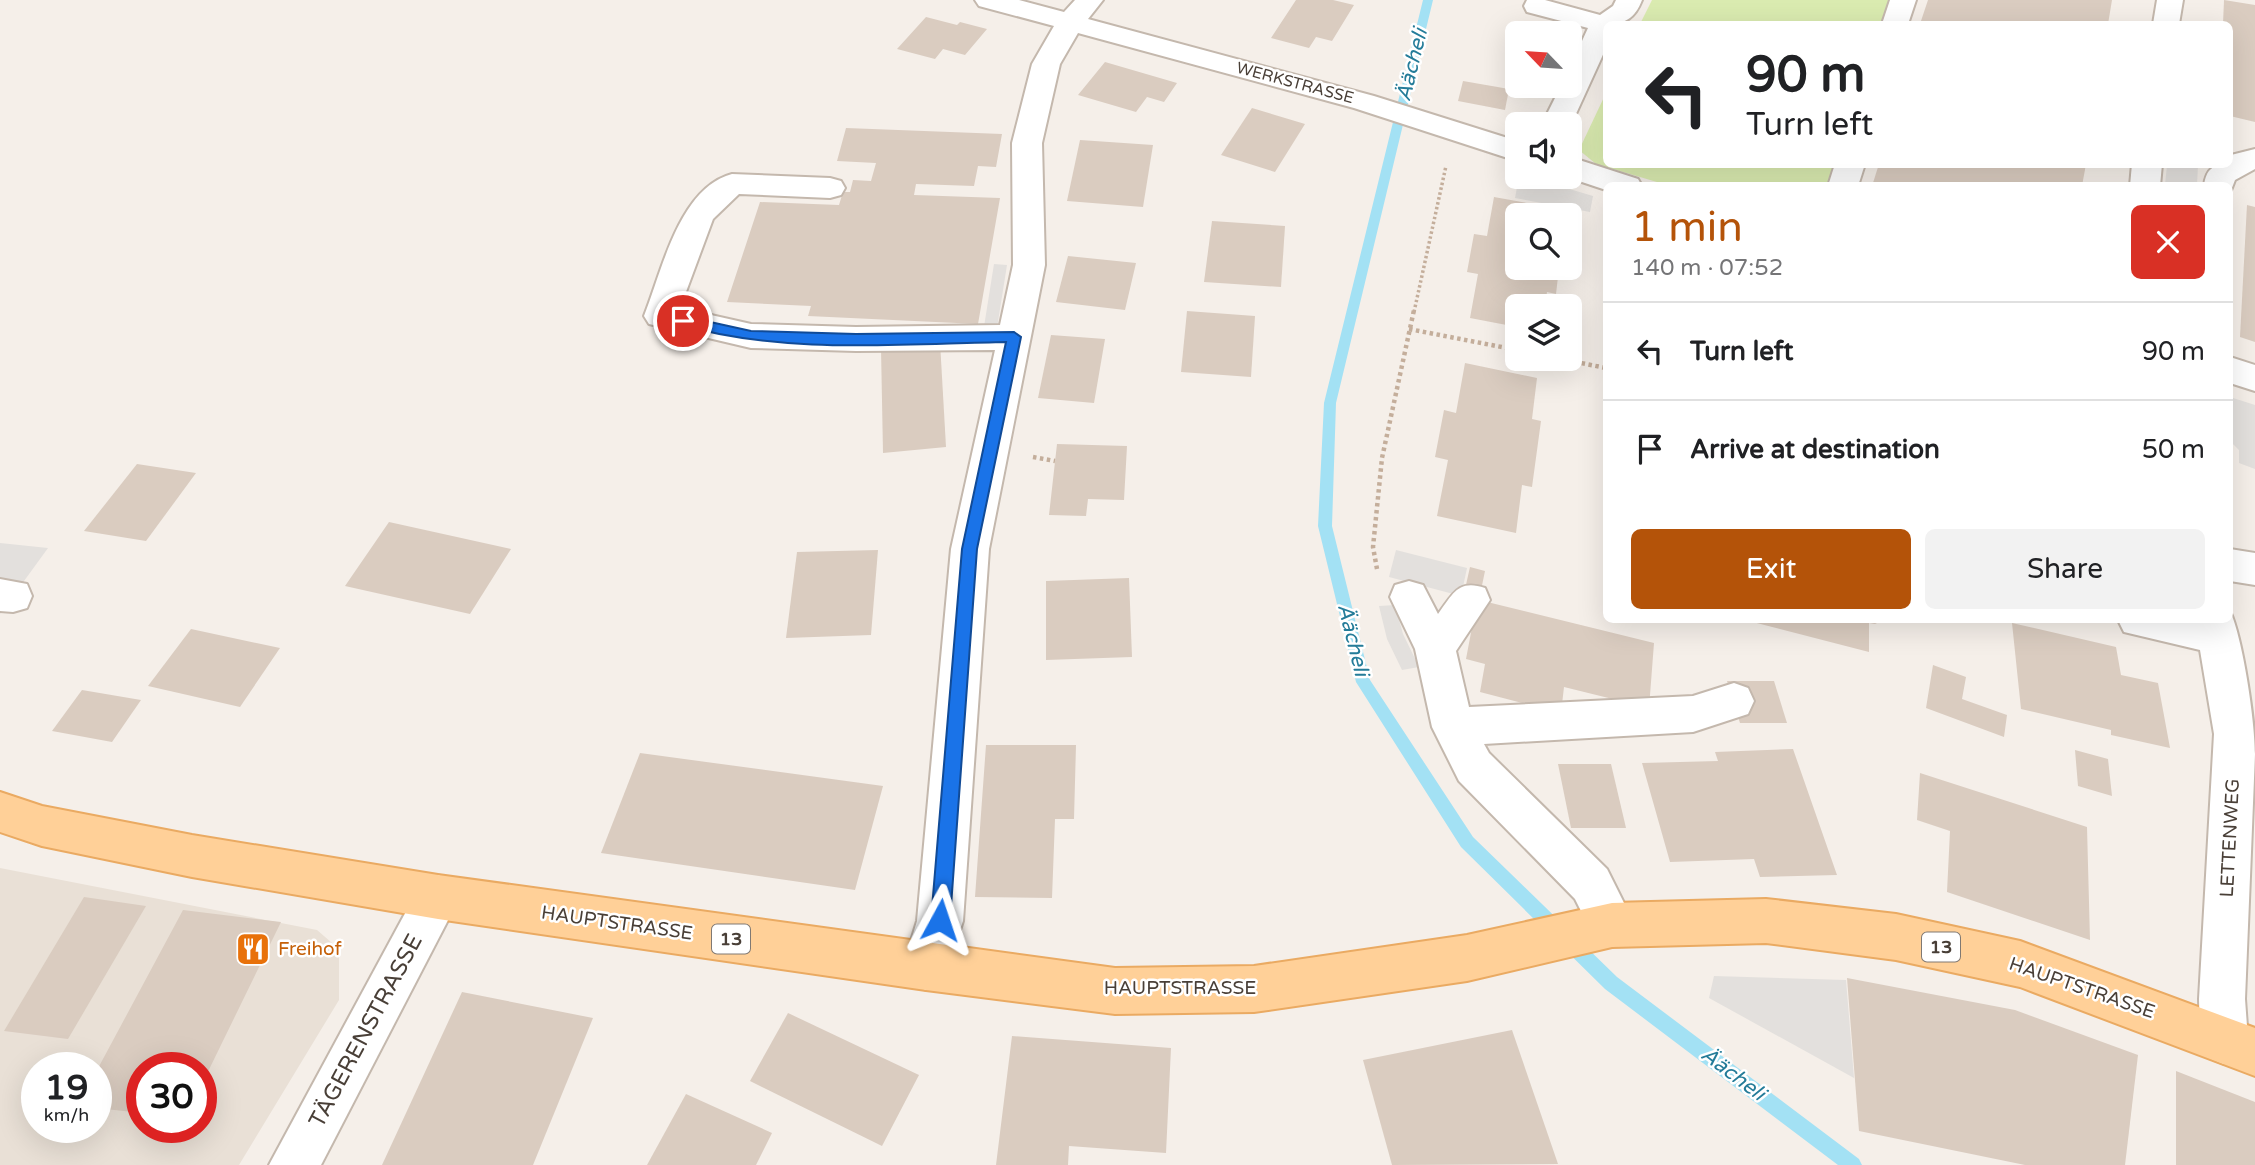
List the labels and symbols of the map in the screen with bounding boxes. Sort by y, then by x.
north arrow [1505,21,1582,98]
water label: Äächeli [1391,23,1434,104]
street label: WERKSTRASSE [1234,58,1356,108]
pin [653,291,713,351]
water label: Äächeli [1332,601,1375,682]
street label: LETTENWEG [2216,778,2244,898]
position arrow [903,883,977,957]
street label: HAUPTSTRASSE [540,901,694,945]
road number: 13 [712,924,750,954]
restaurant icon: Freihof [234,930,272,968]
street label: TÄGERENSTRASSE [303,930,429,1132]
road number: 13 [1922,932,1960,962]
place label: Freihof [278,938,343,960]
street label: HAUPTSTRASSE [2006,953,2158,1023]
street label: HAUPTSTRASSE [1104,977,1256,999]
water label: Äächeli [1696,1042,1772,1108]
speed limit sign: 30 [126,1052,217,1143]

